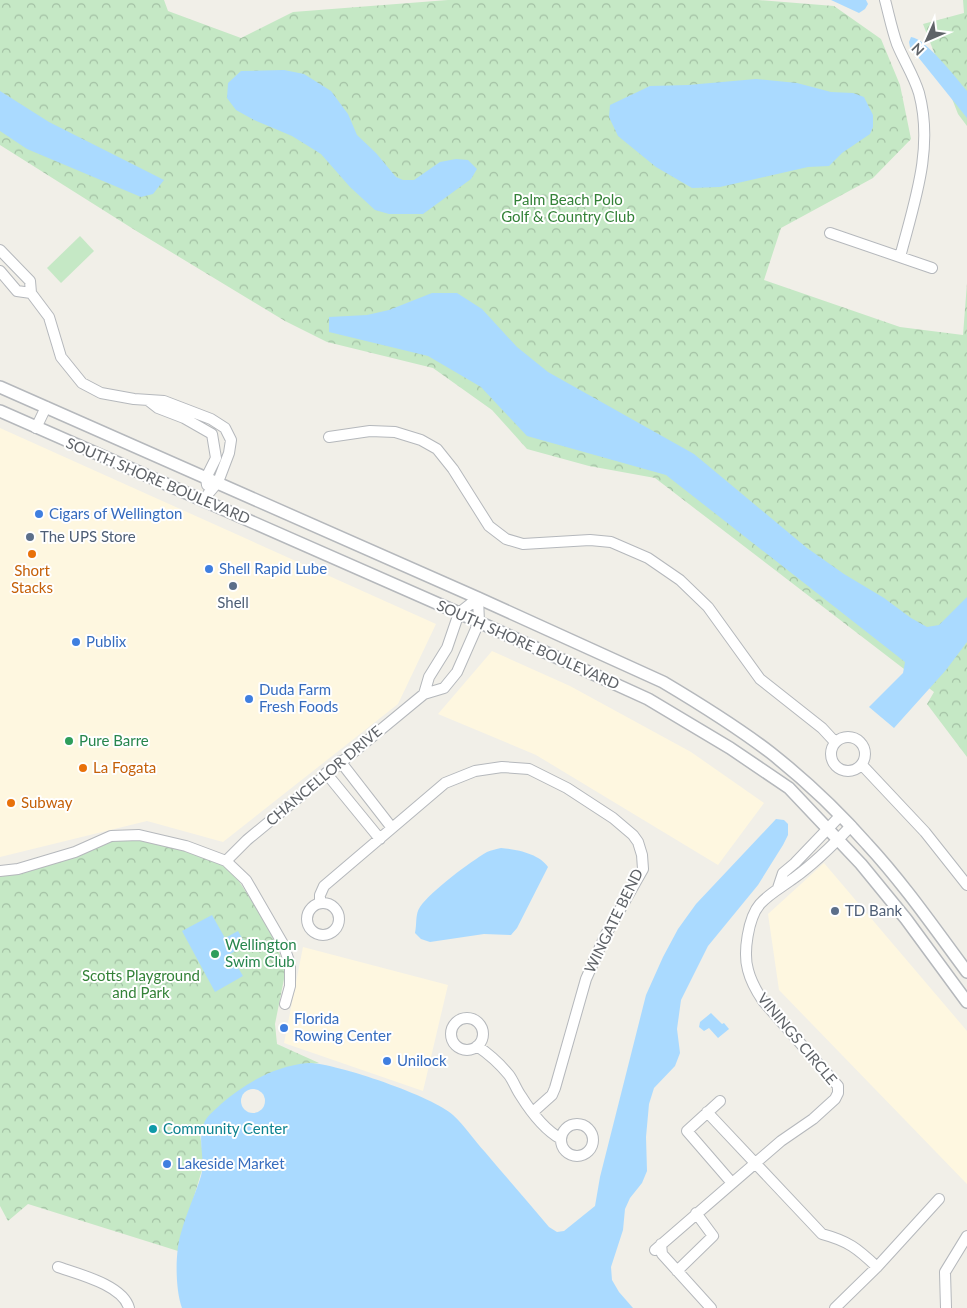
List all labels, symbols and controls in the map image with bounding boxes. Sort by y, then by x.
north arrow [902,15,952,65]
text: N [908,40,927,59]
park label: Palm Beach Polo Golf & Country Club [501,190,635,225]
street label: SOUTH SHORE BOULEVARD [64,433,253,527]
place label: Cigars of Wellington [49,504,182,522]
marker: Cigars of Wellington [33,508,45,520]
place label: The UPS Store [40,527,136,545]
marker: The UPS Store [24,531,36,543]
marker: Short Stacks [26,548,38,560]
place label: Shell Rapid Lube [219,559,327,577]
place label: Short Stacks [11,561,53,596]
marker: Shell Rapid Lube [203,563,215,575]
marker: Shell [227,580,239,592]
place label: Shell [217,593,249,611]
street label: SOUTH SHORE BOULEVARD [434,596,623,693]
place label: Publix [86,632,127,650]
marker: Publix [70,636,82,648]
place label: Duda Farm Fresh Foods [259,680,338,715]
marker: Duda Farm Fresh Foods [243,693,255,705]
street label: CHANCELLOR DRIVE [262,722,385,829]
place label: Pure Barre [79,731,149,749]
marker: Pure Barre [63,735,75,747]
place label: La Fogata [93,758,156,776]
marker: La Fogata [77,762,89,774]
place label: Subway [21,793,73,811]
marker: Subway [5,797,17,809]
street label: WINGATE BEND [580,866,646,976]
place label: TD Bank [845,901,903,919]
marker: TD Bank [829,905,841,917]
place label: Wellington Swim Club [225,935,297,970]
marker: Wellington Swim Club [209,948,221,960]
park label: Scotts Playground and Park [82,966,200,1001]
street label: VININGS CIRCLE [754,989,841,1088]
place label: Florida Rowing Center [294,1009,392,1044]
marker: Florida Rowing Center [278,1022,290,1034]
place label: Unilock [397,1051,447,1069]
marker: Unilock [381,1055,393,1067]
place label: Community Center [163,1119,288,1137]
marker: Community Center [147,1123,159,1135]
place label: Lakeside Market [177,1154,285,1172]
marker: Lakeside Market [161,1158,173,1170]

